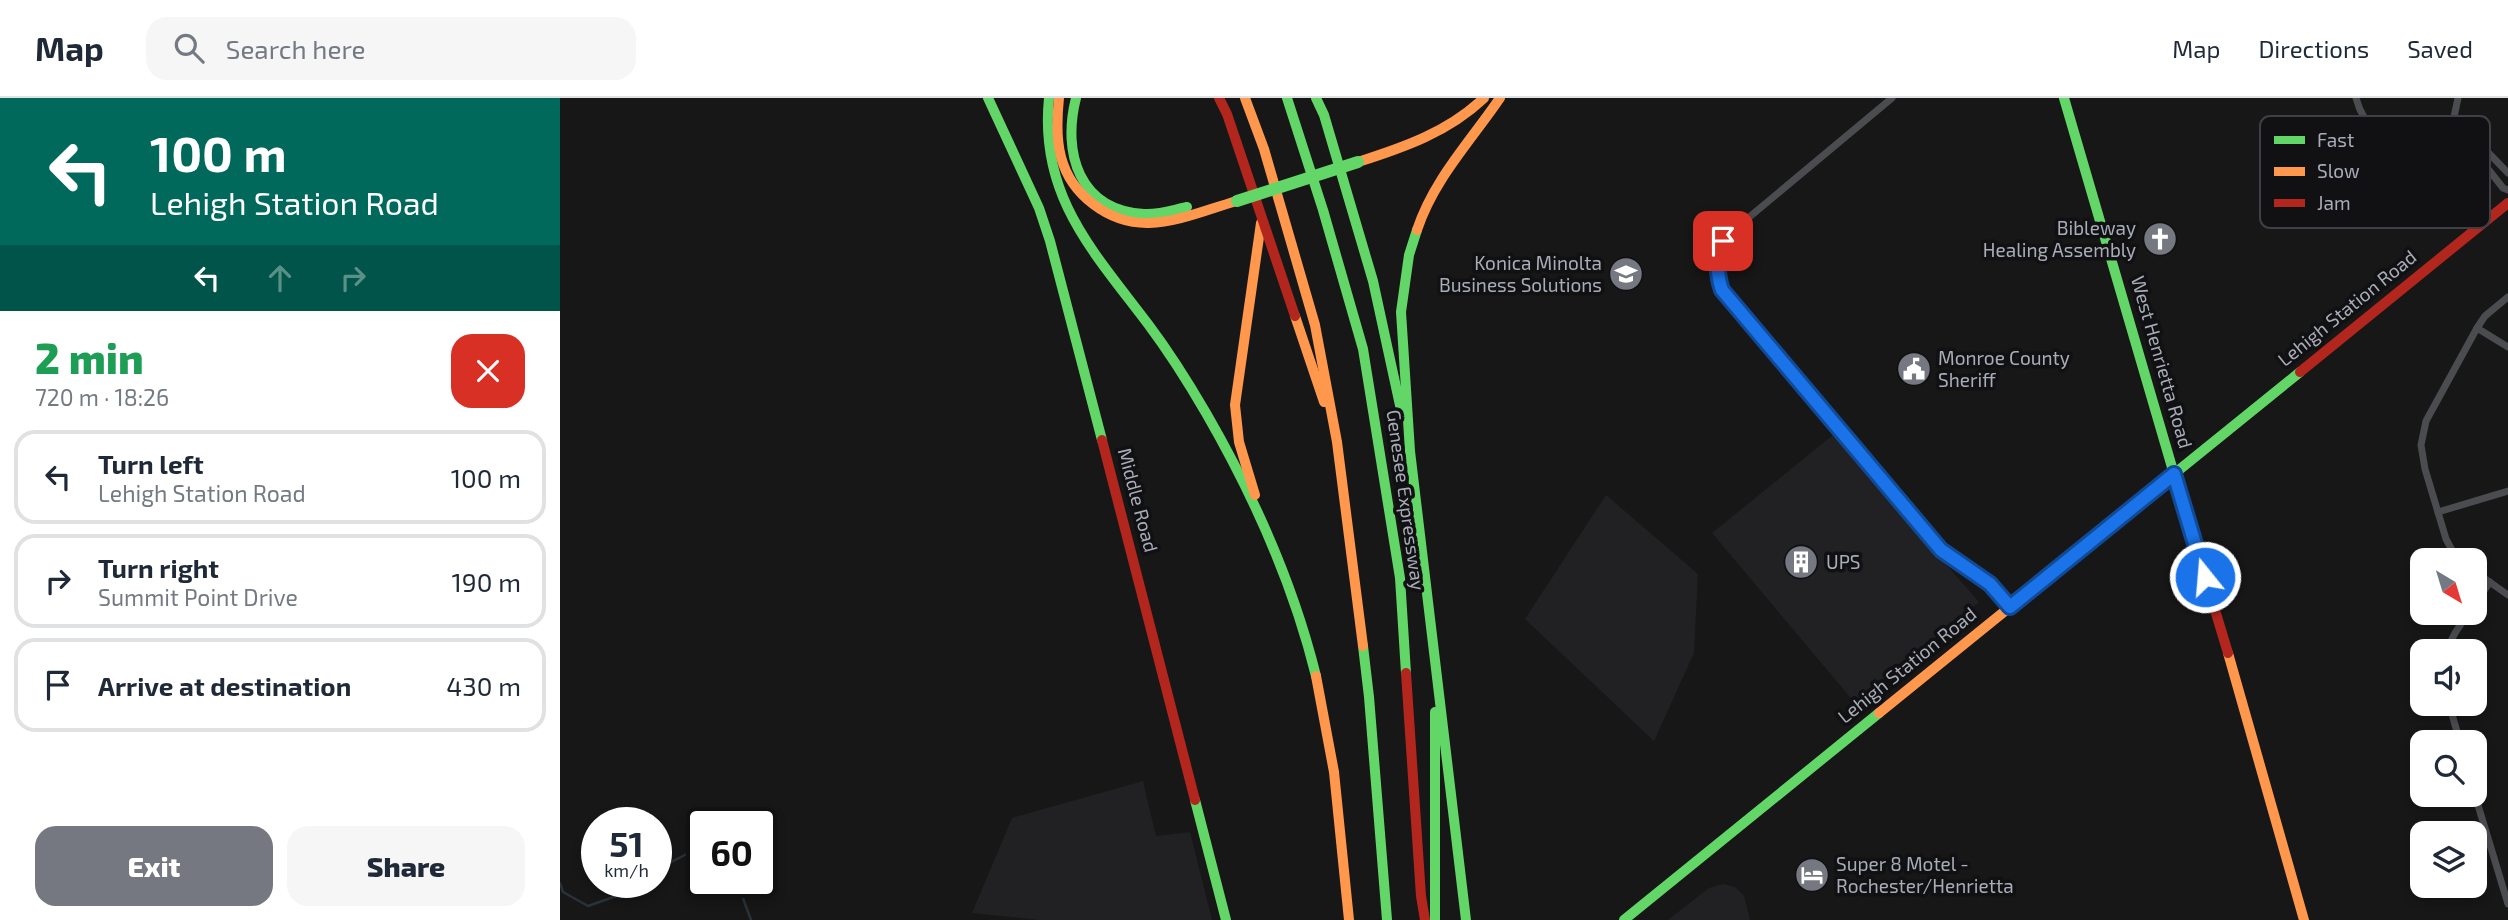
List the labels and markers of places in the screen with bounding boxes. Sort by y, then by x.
pin [1693,211,1753,271]
place label: Bibleway Healing Assembly [1983,216,2136,261]
church icon: Bibleway Healing Assembly [2141,220,2179,258]
place label: Konica Minolta Business Solutions [1439,251,1602,296]
school or university icon: Konica Minolta Business Solutions [1607,255,1645,293]
place label: Monroe County Sheriff [1938,346,2070,391]
public building icon: Monroe County Sheriff [1895,350,1933,388]
building icon: UPS [1782,543,1820,581]
place label: UPS [1826,550,1861,573]
place label: Super 8 Motel - Rochester/Henrietta [1836,852,2014,897]
hotel icon: Super 8 Motel - Rochester/Henrietta [1793,856,1831,894]

